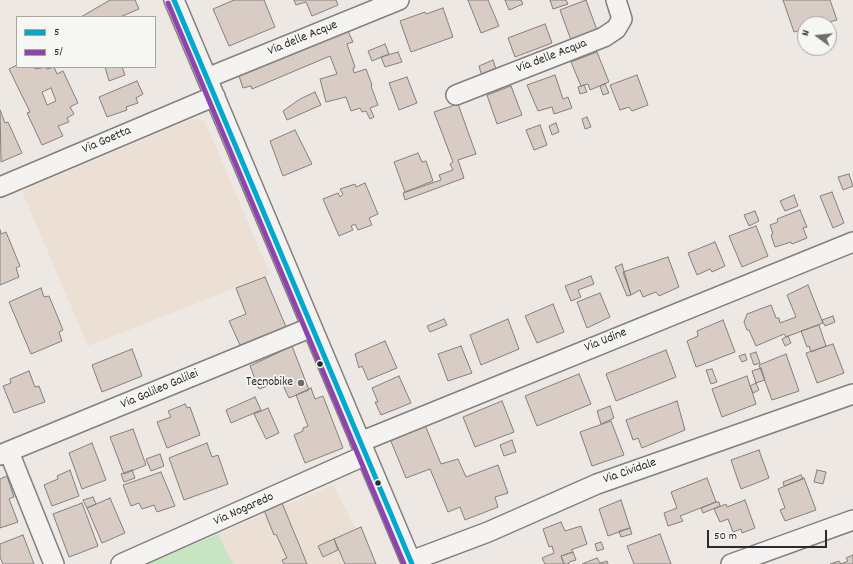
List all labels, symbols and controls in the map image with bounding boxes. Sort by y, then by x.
legend [16,16,156,68]
north arrow [797,16,837,56]
street label: Via delle Acque [266,18,340,60]
text: 5 [54,24,60,41]
text: N [798,28,815,38]
street label: Via delle Acqua [515,36,589,78]
text: 5/ [54,44,63,61]
street label: Via Goetta [80,124,134,158]
street label: Via Udine [583,325,629,357]
unlabelled marker [315,359,325,369]
street label: Via Galileo Galilei [119,367,201,413]
place label: Tecnobike [246,375,293,391]
marker: Tecnobike [296,378,306,388]
street label: Via Cividale [601,456,659,488]
unlabelled marker [373,478,383,488]
street label: Via Nogaredo [212,490,276,530]
scale bar [709,522,829,548]
text: 50 m [714,528,737,545]

